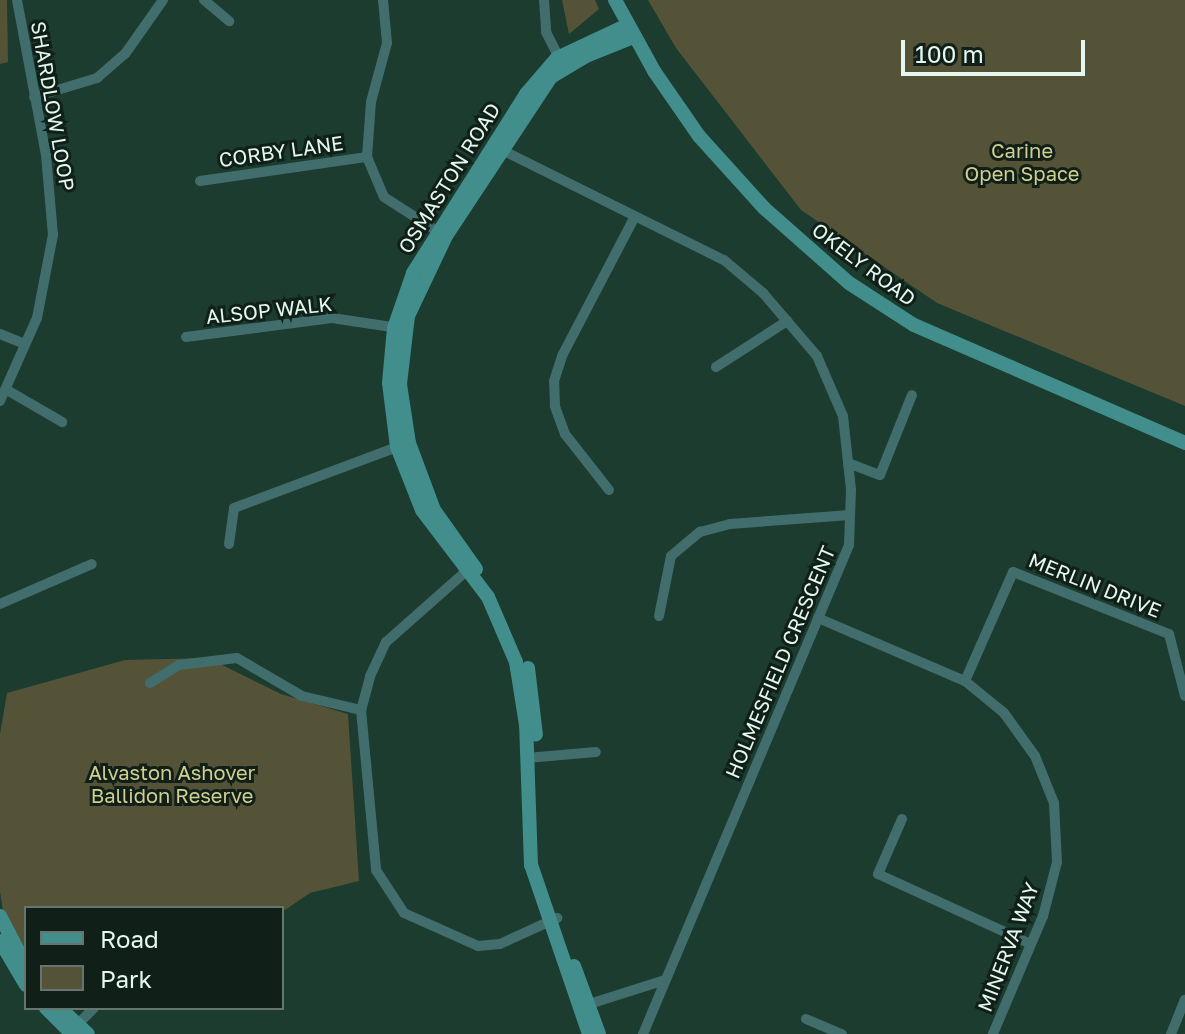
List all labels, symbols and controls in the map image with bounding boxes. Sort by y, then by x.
street label: SHARDLOW LOOP [26,19,80,193]
scale bar [905,24,1089,74]
text: 100 m [915,39,984,68]
street label: OSMASTON ROAD [393,98,505,258]
street label: CORBY LANE [217,130,345,172]
park label: Carine Open Space [965,139,1079,186]
street label: OKELY ROAD [808,217,920,311]
street label: ALSOP WALK [205,291,333,329]
street label: HOLMESFIELD CRESCENT [720,542,840,782]
street label: MERLIN DRIVE [1025,548,1165,622]
park label: Alvaston Ashover Ballidon Reserve [89,760,255,807]
street label: MINERVA WAY [972,879,1044,1015]
legend [24,906,284,1010]
text: Road [100,924,159,953]
text: Park [100,964,152,993]

